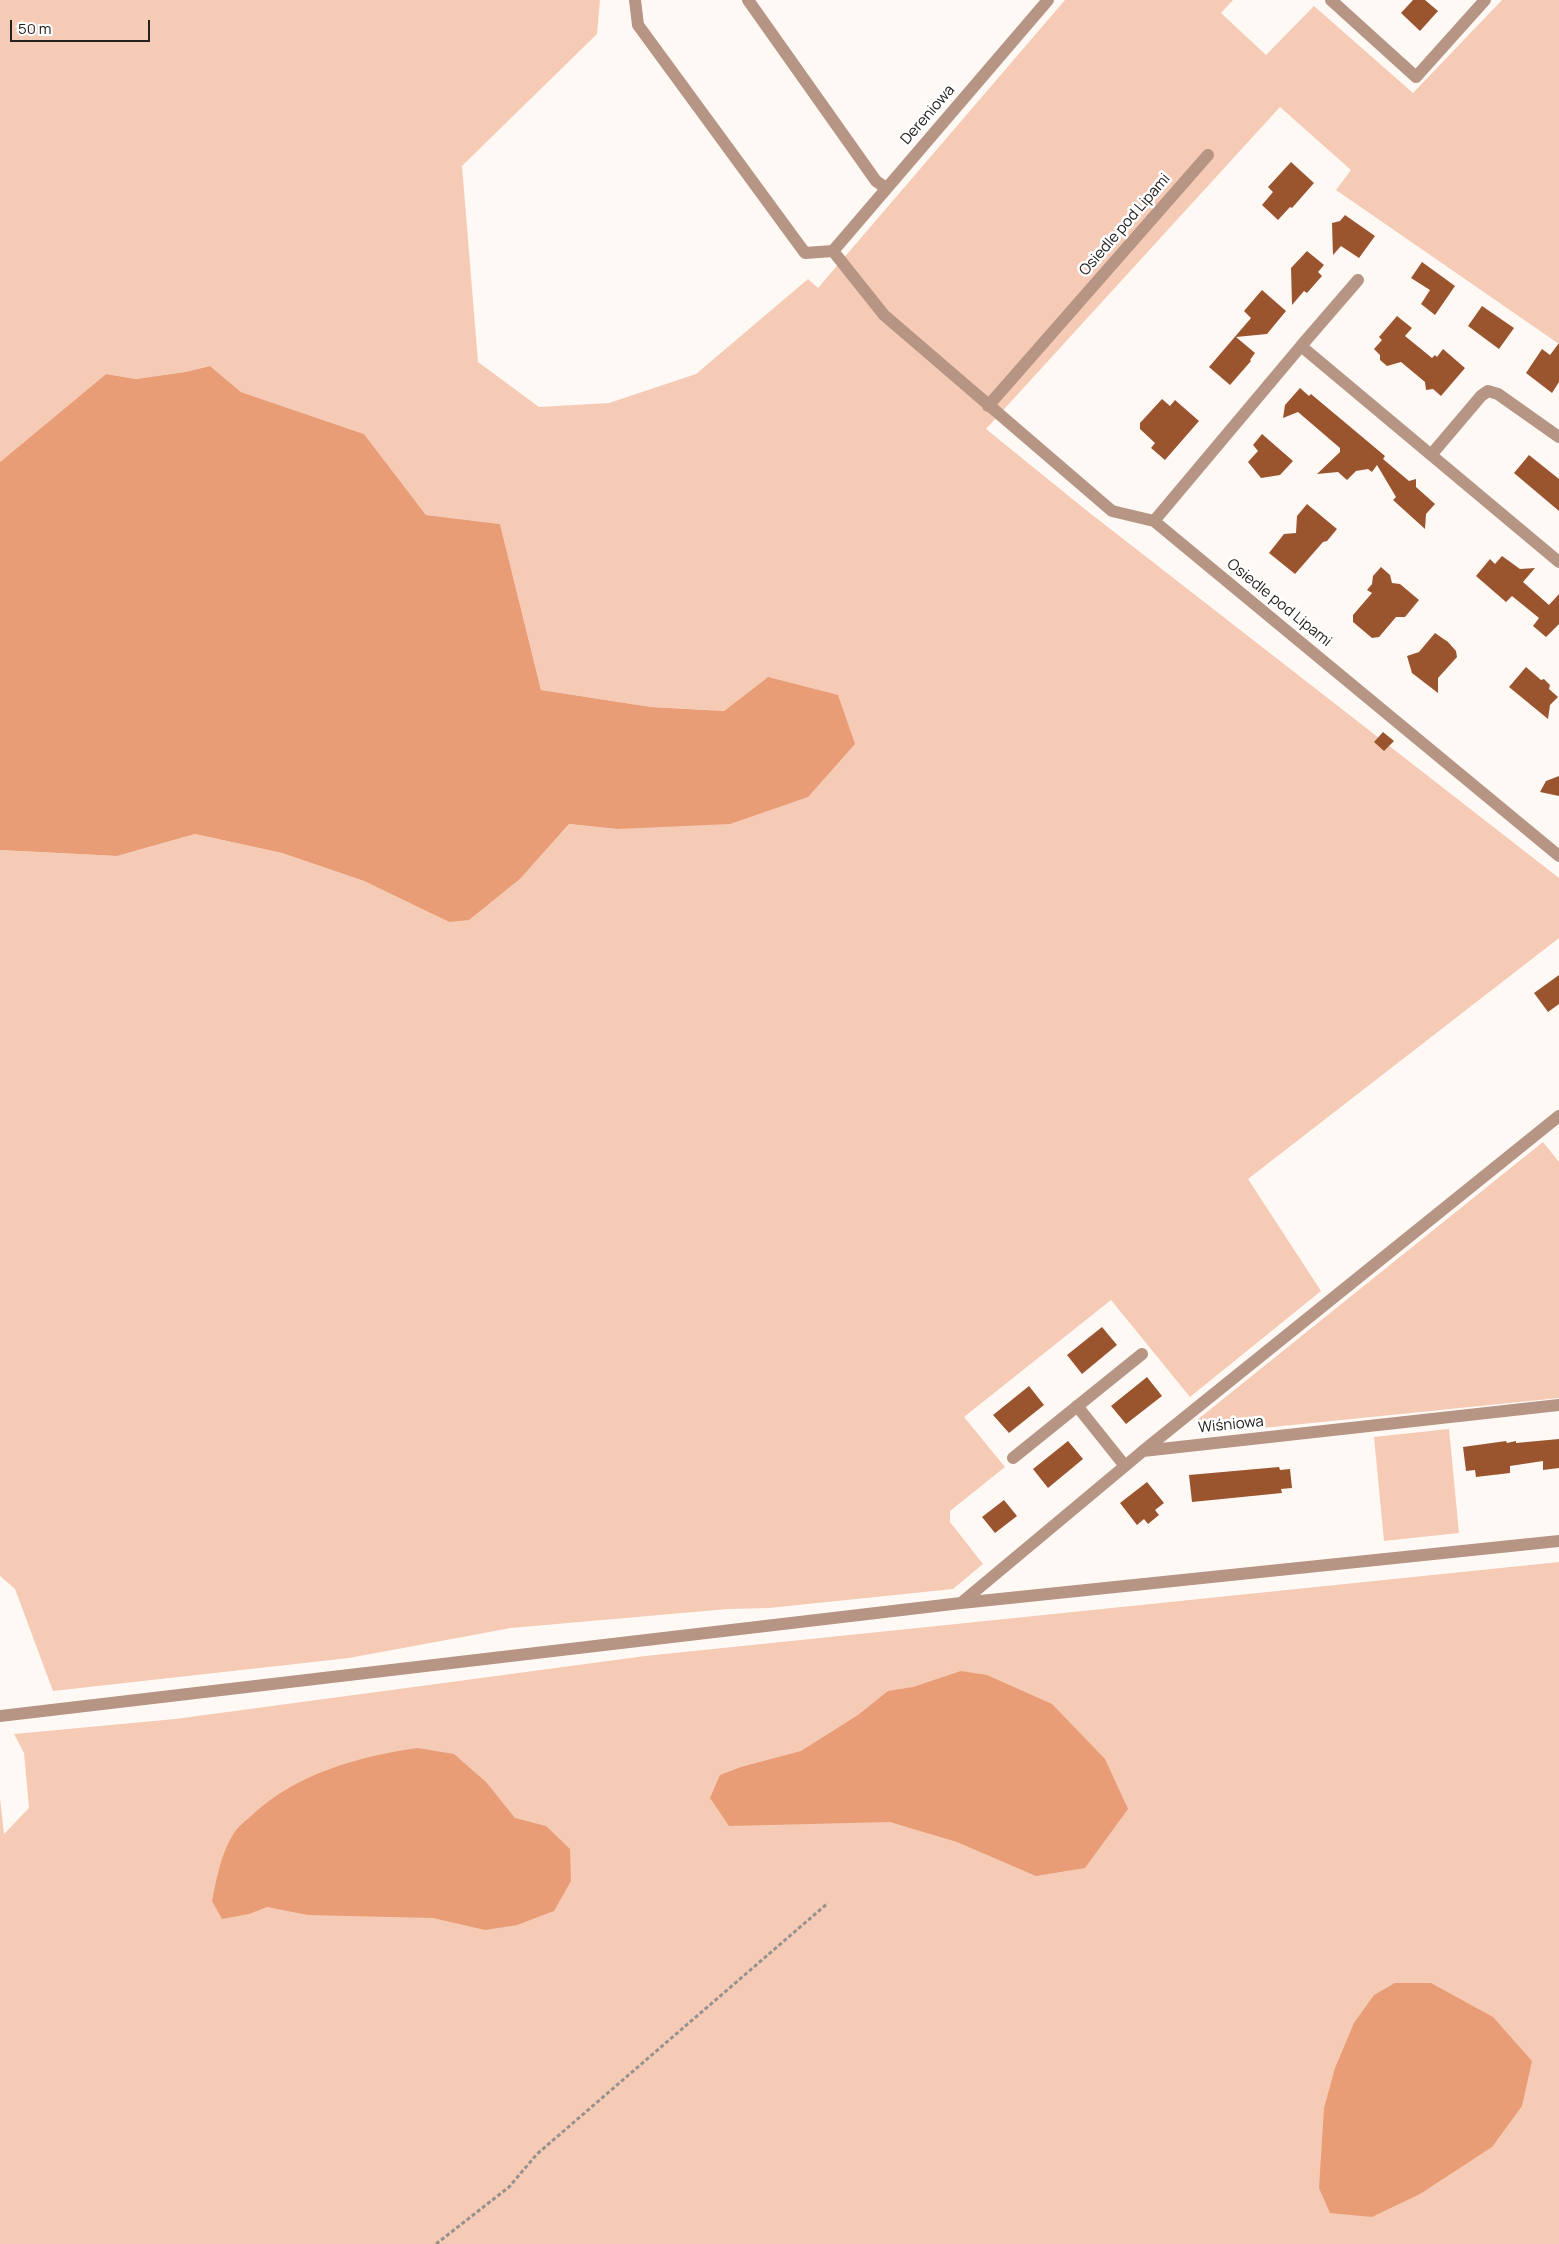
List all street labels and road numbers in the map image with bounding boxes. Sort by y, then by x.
street label: Dereniowa [897,82,959,148]
street label: Osiedle pod Lipami [1076,170,1174,280]
street label: Osiedle pod Lipami [1223,555,1335,651]
street label: Wiśniowa [1197,1413,1265,1437]

